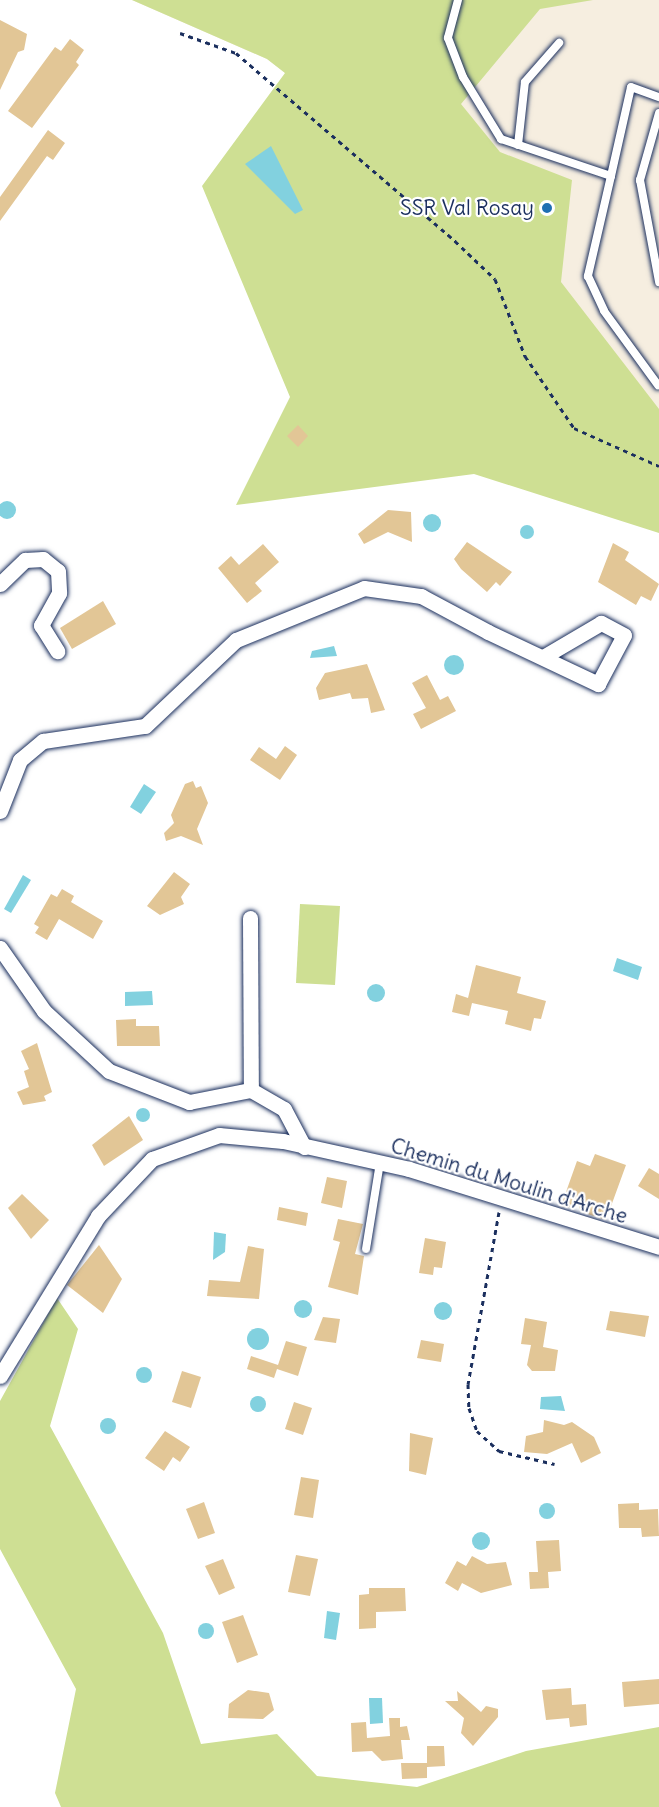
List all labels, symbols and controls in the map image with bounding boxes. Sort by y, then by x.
place label: SSR Val Rosay [400,195,534,221]
marker: SSR Val Rosay [538,199,556,217]
street label: Chemin du Moulin d'Arche [388,1133,630,1229]

